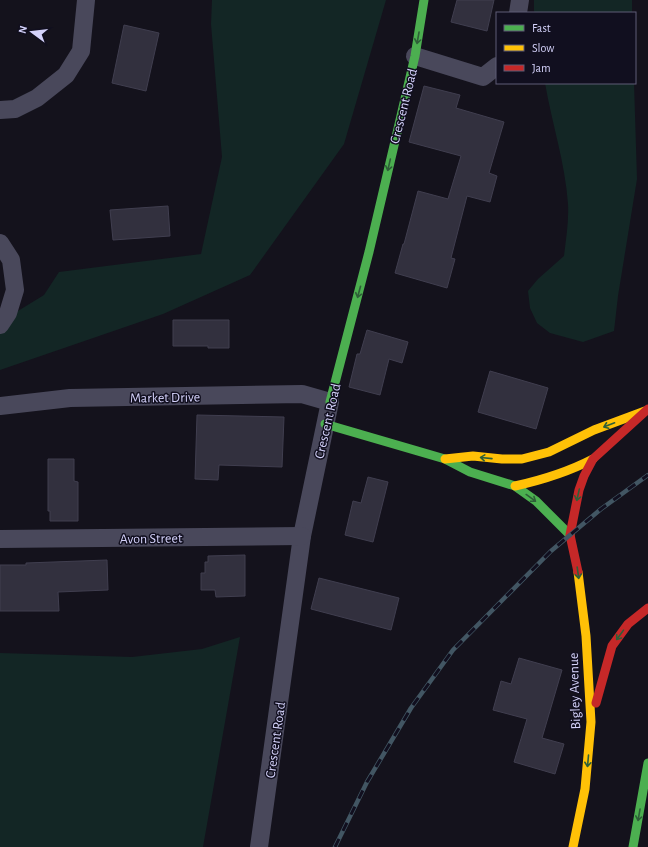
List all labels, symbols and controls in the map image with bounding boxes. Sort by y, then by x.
north arrow [12,12,52,52]
legend [496,12,636,84]
text: Fast [532,22,551,34]
text: N [17,24,29,35]
one-way arrow [413,32,421,45]
text: Slow [532,42,554,54]
text: Jam [532,62,551,74]
street label: Crescent Road [388,67,420,145]
one-way arrow [384,158,392,171]
one-way arrow [355,285,362,298]
street label: Crescent Road [313,382,343,460]
street label: Market Drive [130,390,200,406]
one-way arrow [603,421,615,429]
one-way arrow [480,454,493,462]
one-way arrow [574,488,582,501]
one-way arrow [525,493,536,502]
street label: Avon Street [120,531,183,547]
one-way arrow [574,566,582,579]
one-way arrow [616,629,624,640]
street label: Bigley Avenue [567,652,583,730]
street label: Crescent Road [264,701,288,779]
one-way arrow [584,754,591,767]
one-way arrow [635,808,643,821]

